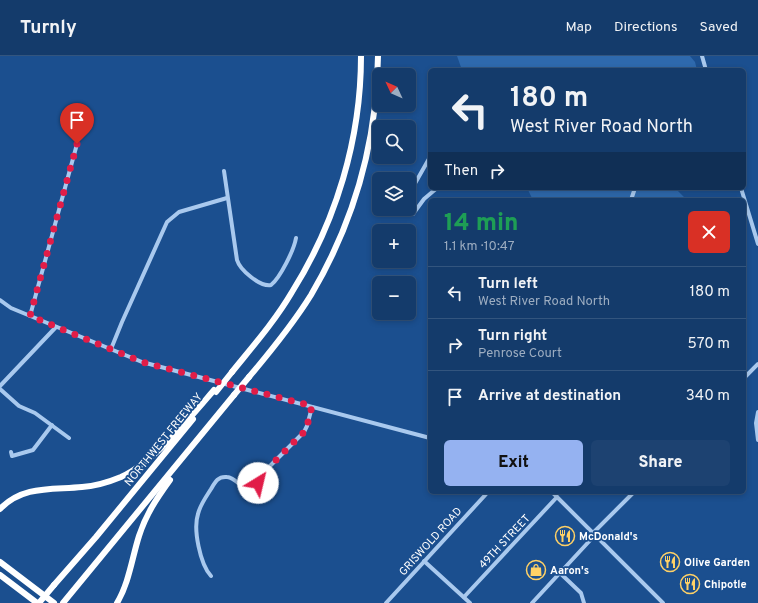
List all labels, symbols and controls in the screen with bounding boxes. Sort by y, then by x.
text: Turnly [20,16,77,40]
text: Map [566,19,592,36]
text: Directions [614,19,678,36]
text: Saved [700,19,738,36]
north arrow [372,68,416,112]
map controls [372,68,416,320]
text: 180 m [510,81,588,117]
icon: left [444,84,496,136]
pin [60,103,94,144]
icon: arrive [66,109,88,131]
text: West River Road North [510,116,693,139]
button: search [372,120,416,164]
icon: right [486,160,508,182]
text: Then [444,162,478,181]
button: layers [372,172,416,216]
text: 14 min [444,209,518,239]
button: close [688,211,730,253]
button: + [372,224,416,268]
text: 1.1 km · 10:47 [444,239,515,255]
text: Turn left [478,275,538,294]
button: − [372,276,416,320]
icon: left [444,282,466,304]
text: 180 m [690,283,730,302]
text: West River Road North [478,294,610,310]
text: Turn right [478,327,547,346]
icon: right [444,334,466,356]
text: 570 m [688,335,730,354]
text: Penrose Court [478,346,562,362]
icon: arrive [444,386,466,408]
text: Arrive at destination [478,387,621,406]
text: 340 m [686,387,730,406]
street label: NORTHWEST FREEWAY [122,390,206,489]
button: Exit [444,440,583,486]
button: Share [591,440,730,486]
position arrow [237,462,279,504]
street label: GRISWOLD ROAD [396,504,465,579]
street label: 49TH STREET [476,512,533,572]
restaurant icon: McDonald's [554,525,576,547]
place label: McDonald's [579,530,638,544]
restaurant icon: Olive Garden [659,551,681,573]
place label: Olive Garden [684,556,750,570]
shop icon: Aaron's [525,559,547,581]
place label: Aaron's [550,564,589,578]
restaurant icon: Chipotle [679,573,701,595]
place label: Chipotle [704,578,747,592]

